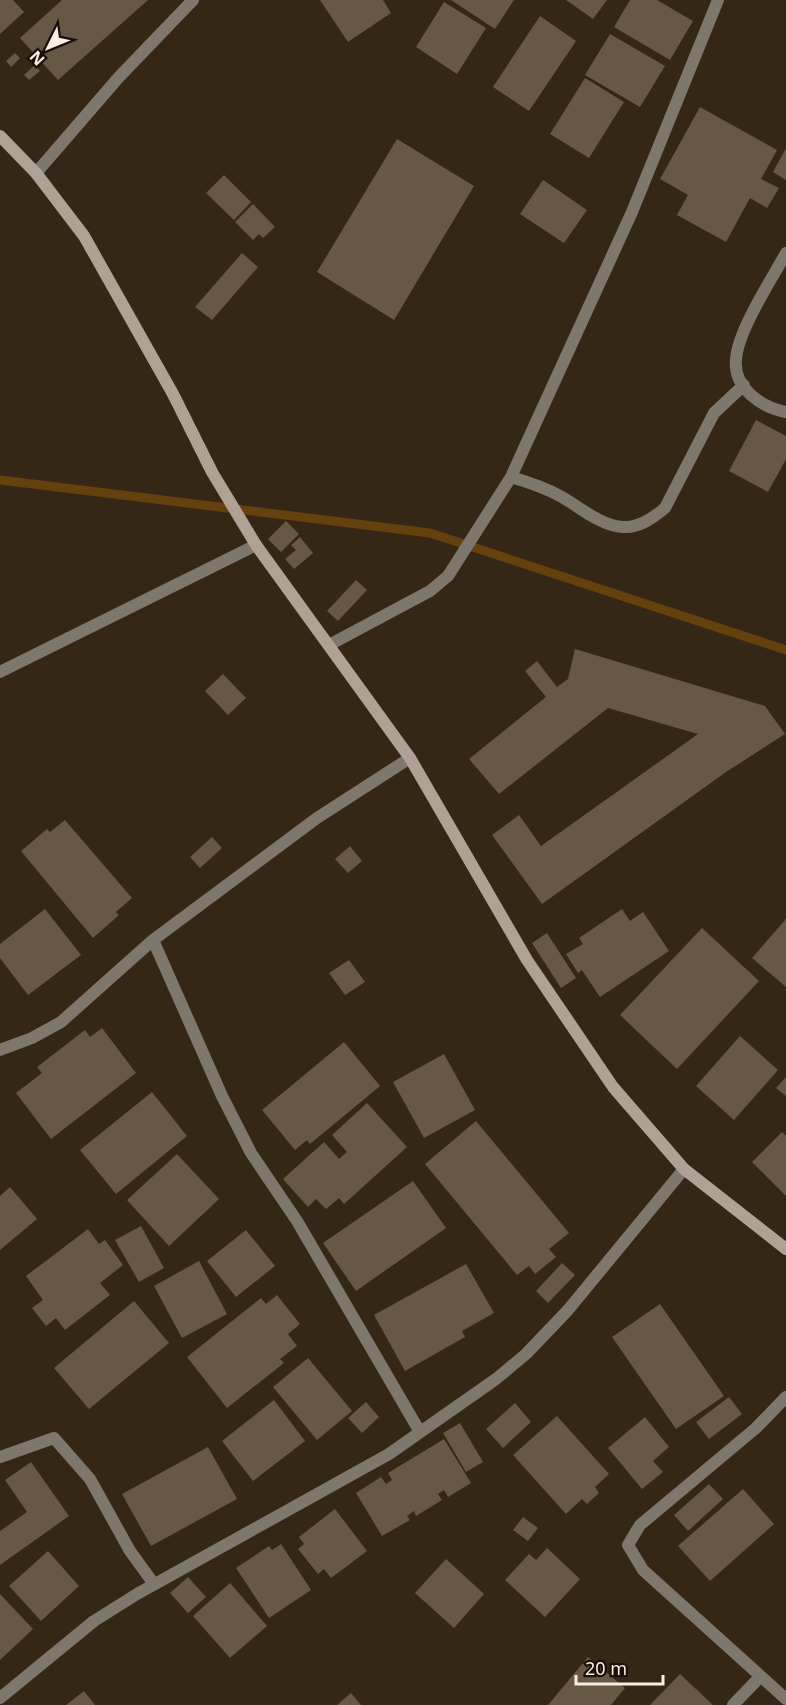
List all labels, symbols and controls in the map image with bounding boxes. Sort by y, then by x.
north arrow [18,18,78,78]
text: N [25,46,50,70]
scale bar [576,1648,663,1686]
text: 20 m [585,1656,627,1680]

